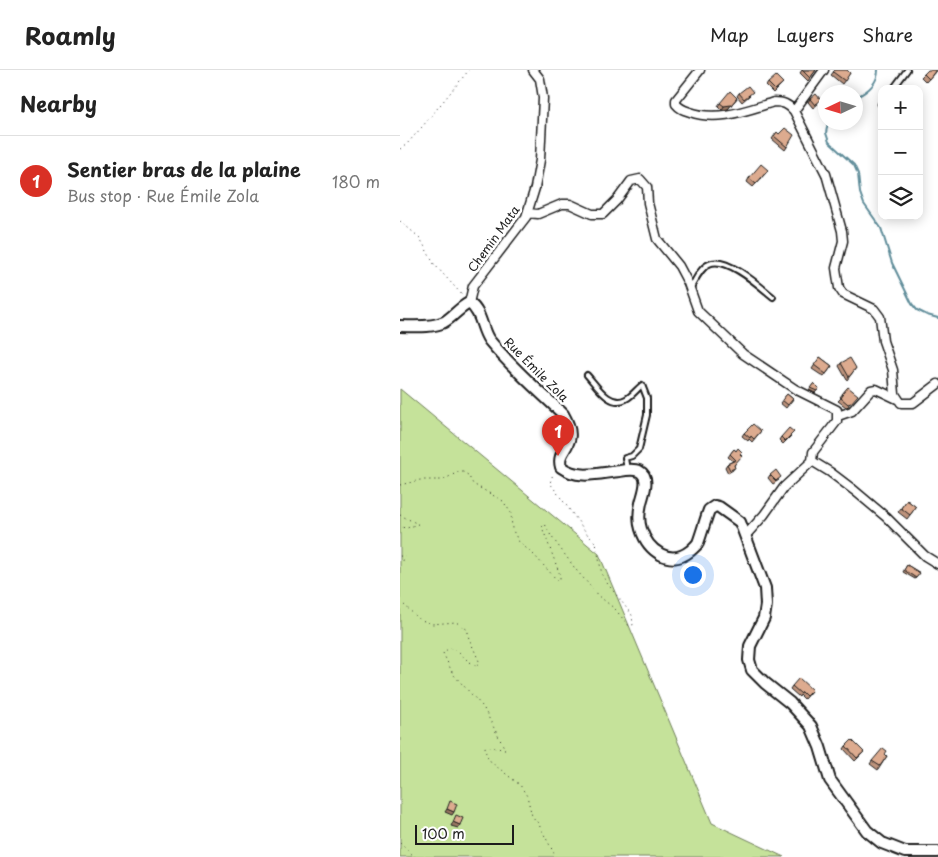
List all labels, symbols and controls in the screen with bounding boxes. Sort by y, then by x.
text: Roamly [25,17,116,53]
text: Map [710,21,749,48]
text: Layers [777,21,834,48]
text: Share [862,21,913,48]
north arrow [818,85,863,130]
map controls [878,85,923,220]
button: + [878,85,923,130]
text: Nearby [20,87,97,119]
button: − [878,130,923,175]
text: Sentier bras de la plaine [67,155,301,183]
text: 1 [32,169,40,193]
text: 180 m [332,169,380,193]
button: layers [878,175,923,220]
text: Bus stop · Rue Émile Zola [67,183,259,207]
street label: Chemin Mata [463,201,524,275]
street label: Rue Émile Zola [500,333,573,406]
pin: 1 [542,415,574,456]
your location [680,562,706,588]
scale bar [415,822,514,845]
text: 100 m [422,823,465,844]

